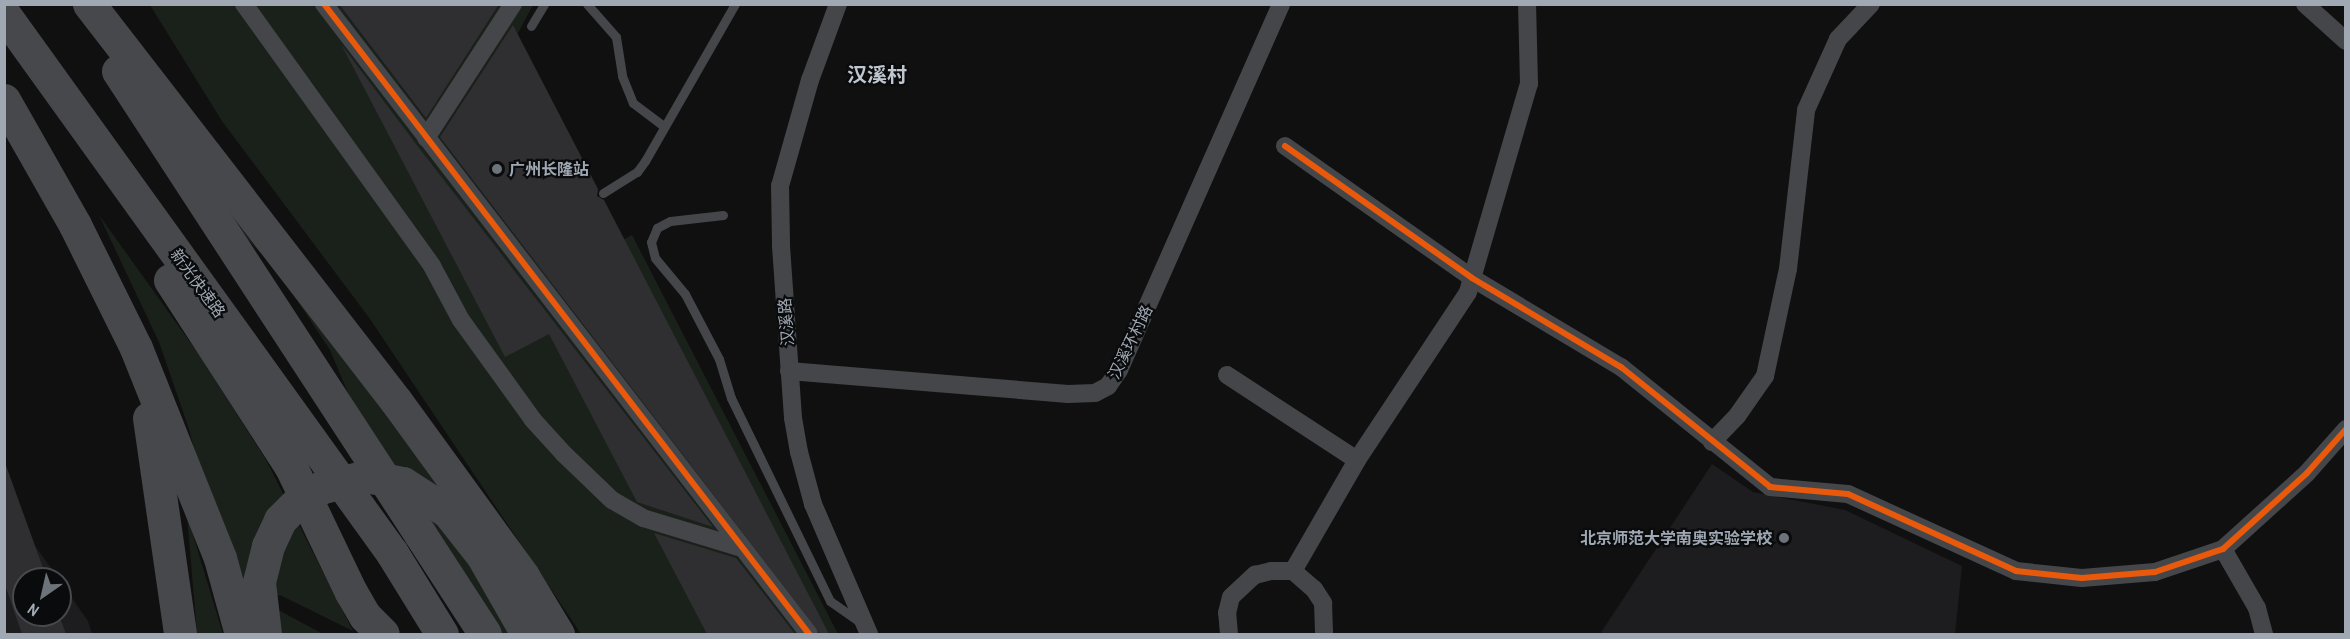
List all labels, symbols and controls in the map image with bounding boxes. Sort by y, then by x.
district label: 汉溪村 [847,62,907,86]
place label: 广州长隆站 [509,159,589,179]
marker: 广州长隆站 [490,162,504,176]
street label: 新光快速路 [167,245,229,321]
street label: 汉溪路 [775,297,797,347]
street label: 汉溪环村路 [1104,302,1156,382]
place label: 北京师范大学南奥实验学校 [1580,528,1772,548]
marker: 北京师范大学南奥实验学校 [1777,531,1791,545]
north arrow [12,567,72,627]
text: N [23,598,43,622]

